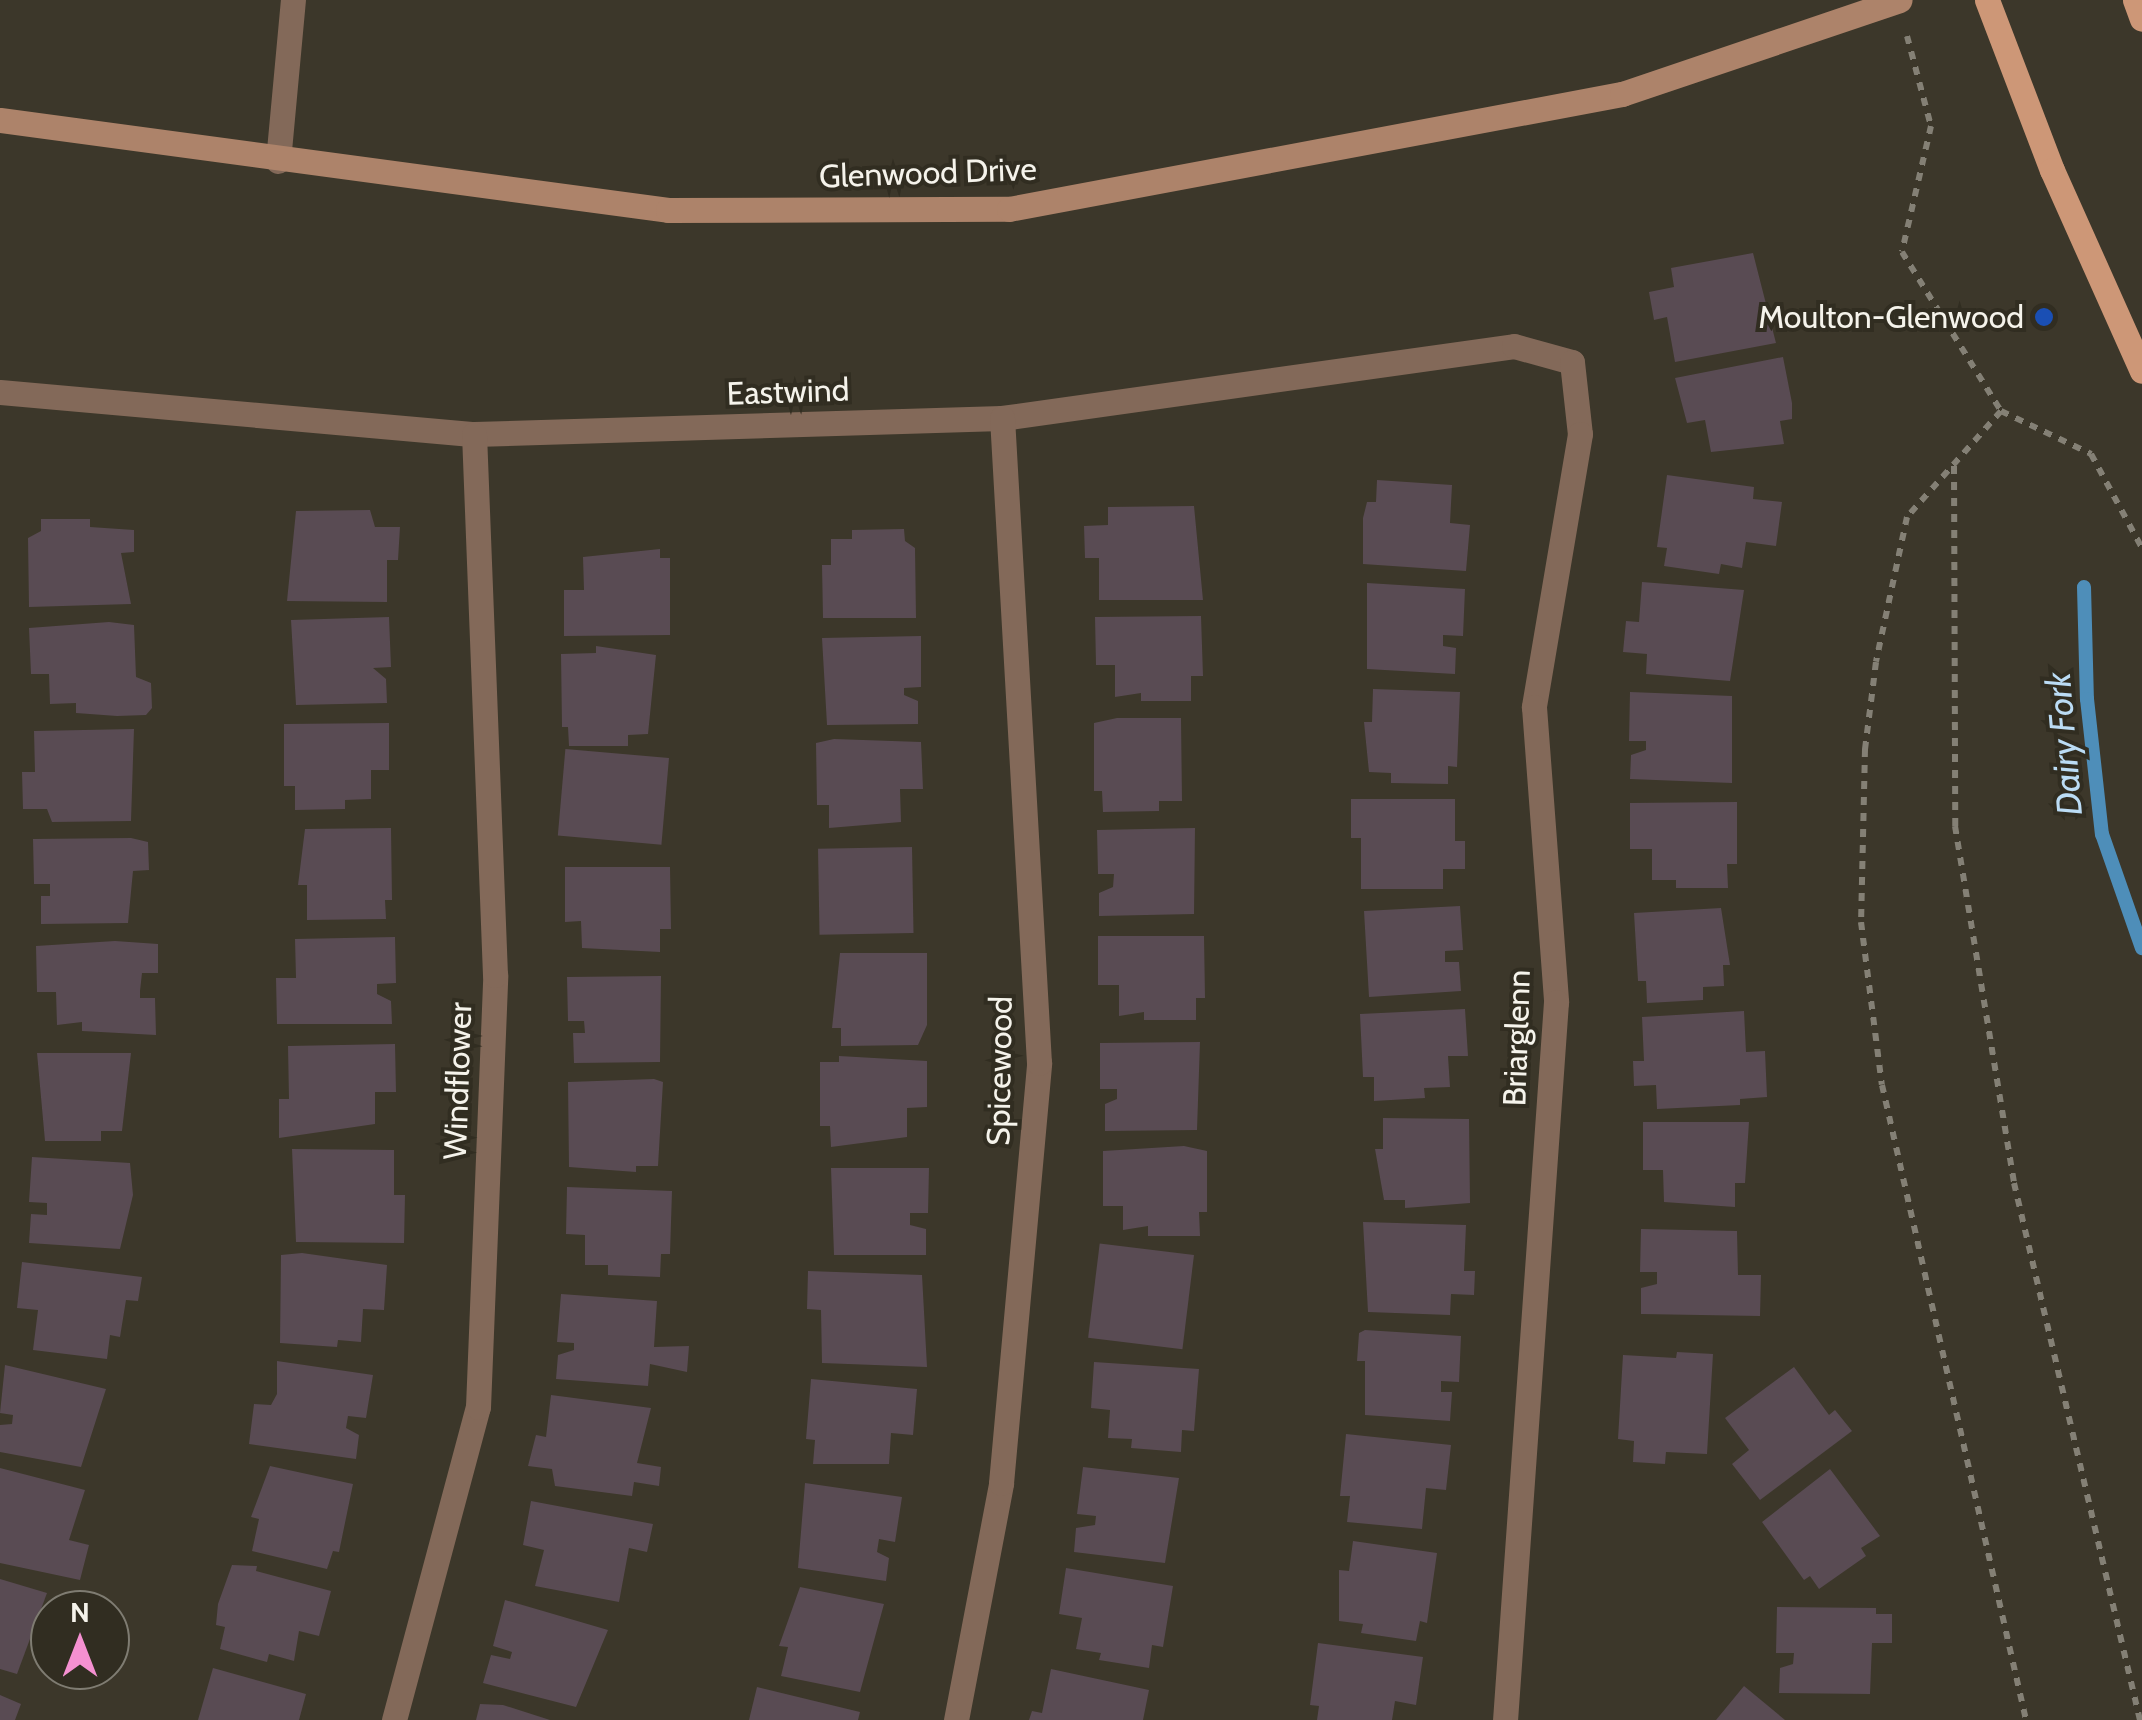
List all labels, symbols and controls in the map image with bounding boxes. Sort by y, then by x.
street label: Glenwood Drive [819,150,1037,196]
place label: Moulton-Glenwood [1758,298,2024,336]
marker: Moulton-Glenwood [2033,306,2055,328]
street label: Eastwind [726,371,850,413]
water label: Dairy Fork [2037,671,2091,817]
street label: Briarglenn [1495,969,1539,1107]
street label: Spicewood [979,996,1021,1146]
street label: Windflower [436,1002,480,1160]
north arrow [30,1590,130,1690]
text: N [70,1595,90,1629]

